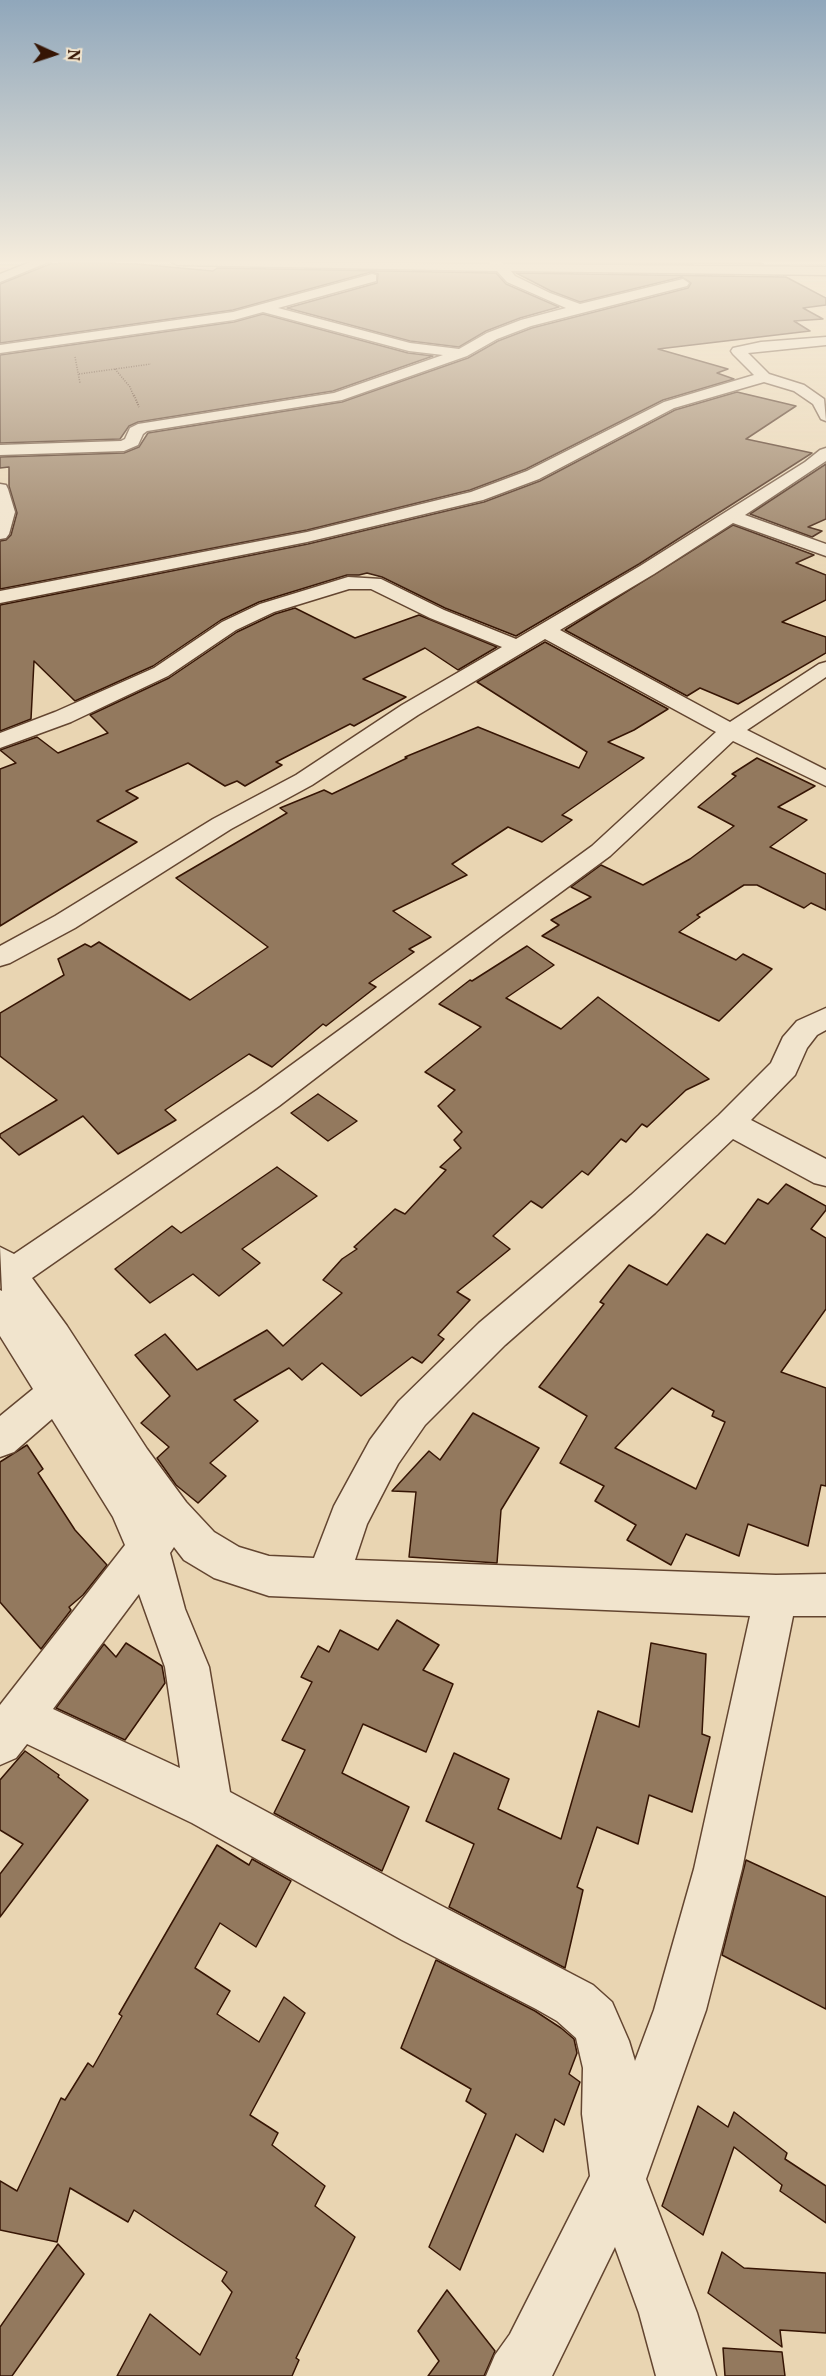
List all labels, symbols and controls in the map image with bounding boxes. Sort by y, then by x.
north arrow [24,24,84,84]
text: N [61,49,83,61]

